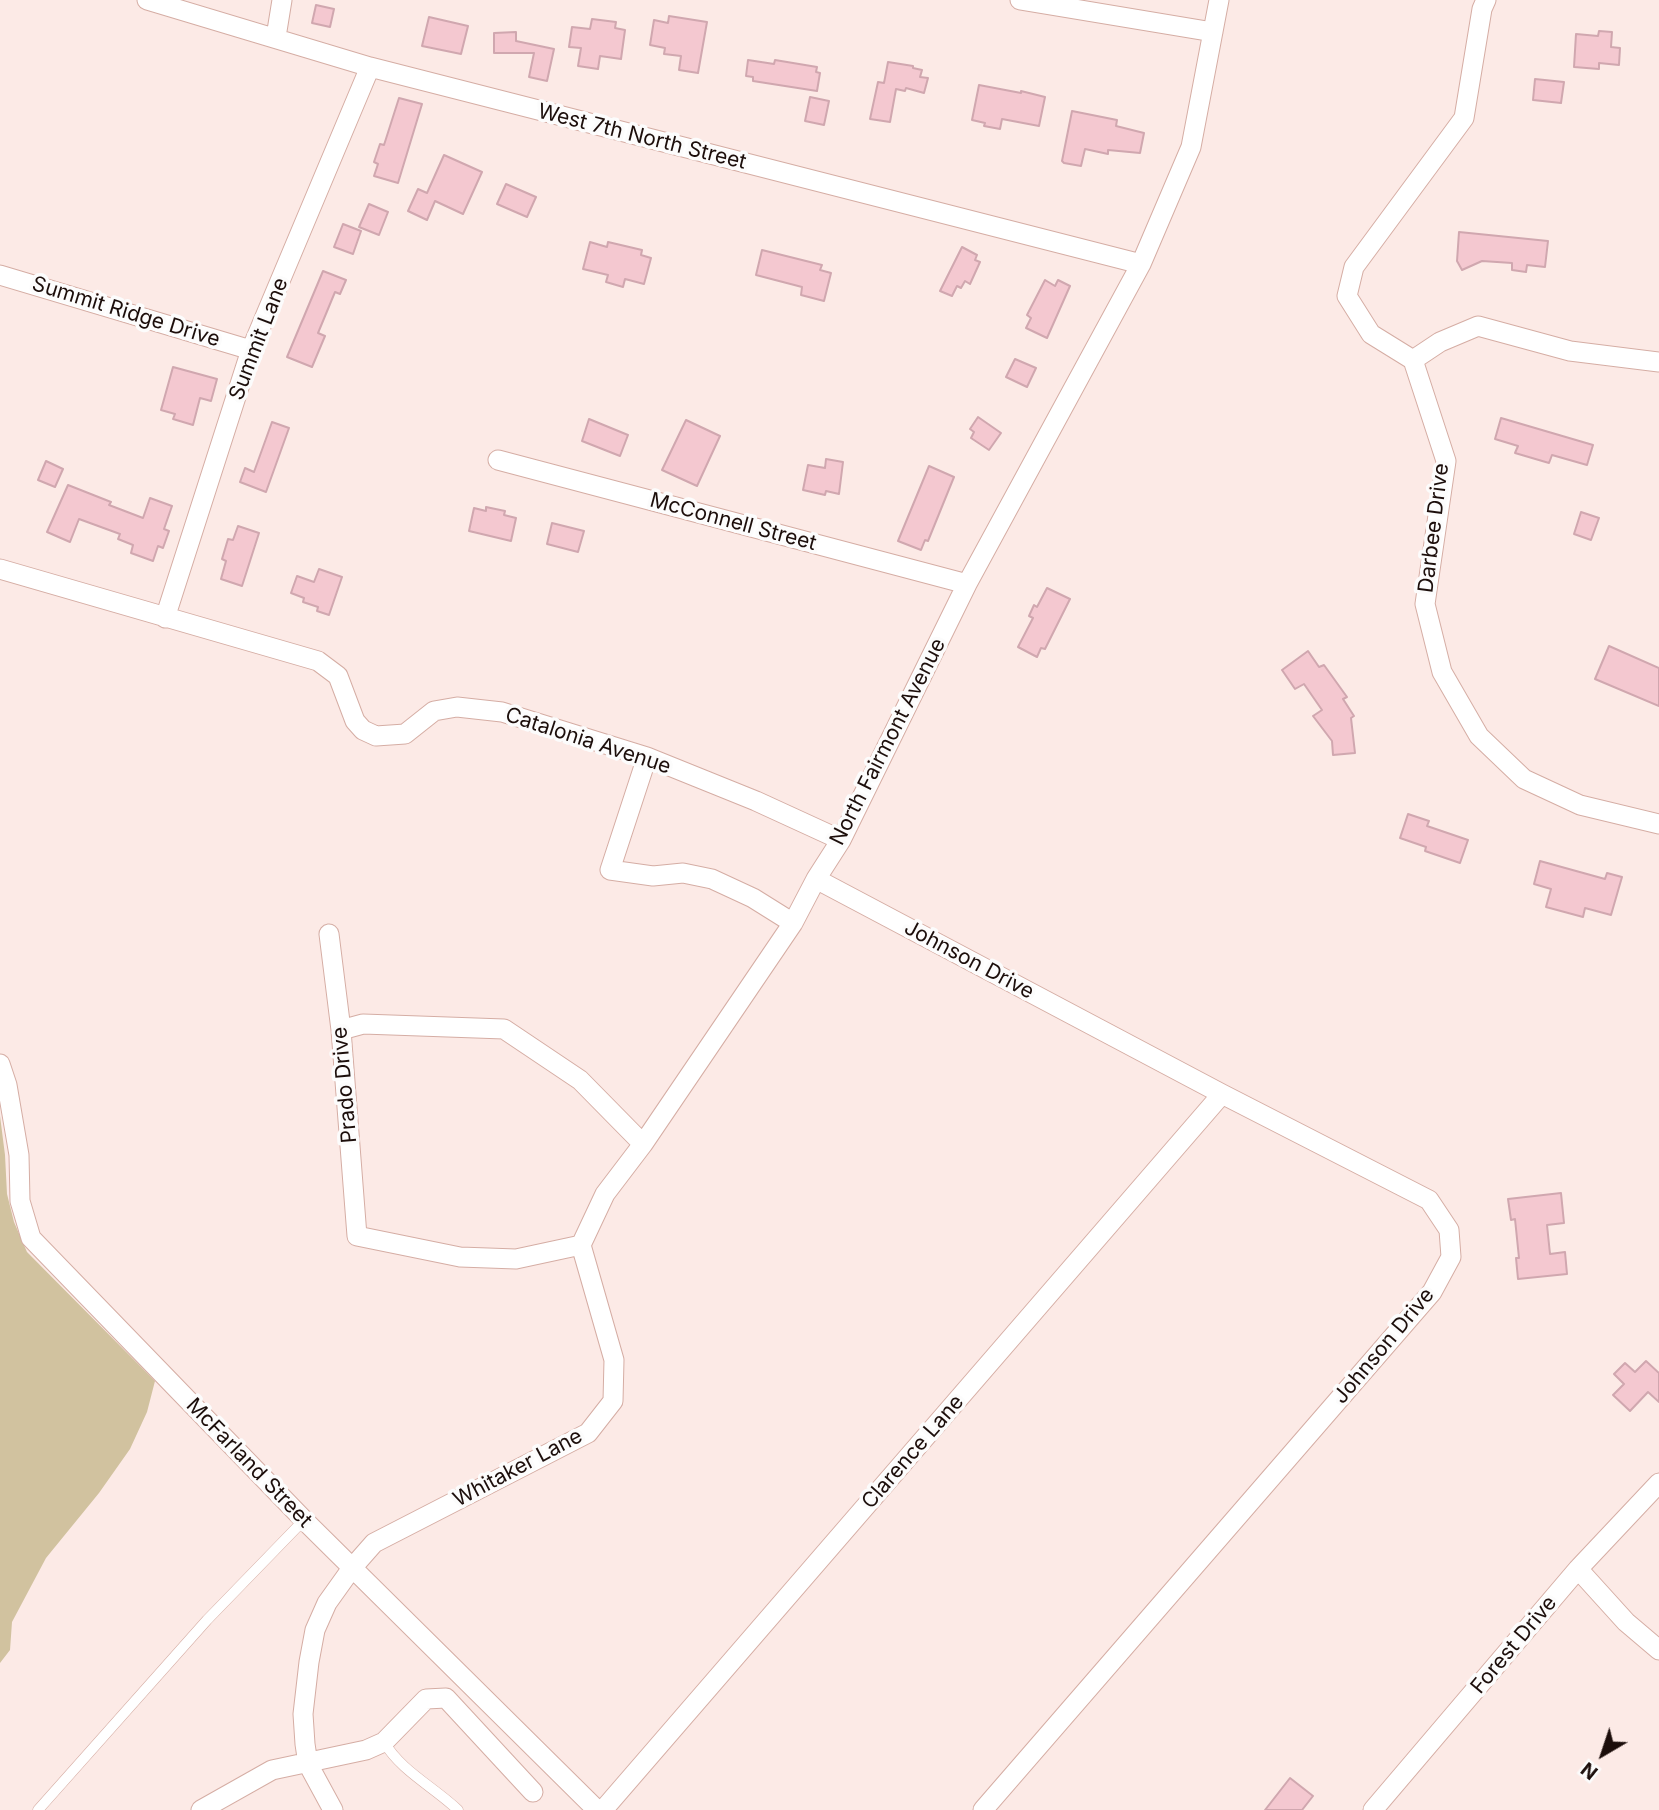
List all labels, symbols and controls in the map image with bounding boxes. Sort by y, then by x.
street label: West 7th North Street [535,99,749,175]
street label: Summit Ridge Drive [29,271,223,353]
street label: Summit Lane [224,274,294,404]
street label: Darbee Drive [1414,462,1454,594]
street label: McConnell Street [647,488,819,556]
street label: North Fairmont Avenue [825,634,951,850]
street label: Catalonia Avenue [502,702,674,780]
street label: Johnson Drive [900,915,1038,1005]
street label: Prado Drive [327,1026,363,1144]
street label: Johnson Drive [1328,1283,1440,1409]
street label: Clarence Lane [857,1390,969,1514]
street label: McFarland Street [181,1393,317,1533]
street label: Whitaker Lane [449,1423,587,1513]
street label: Forest Drive [1466,1591,1562,1699]
north arrow [1568,1719,1638,1789]
text: N [1577,1757,1602,1784]

